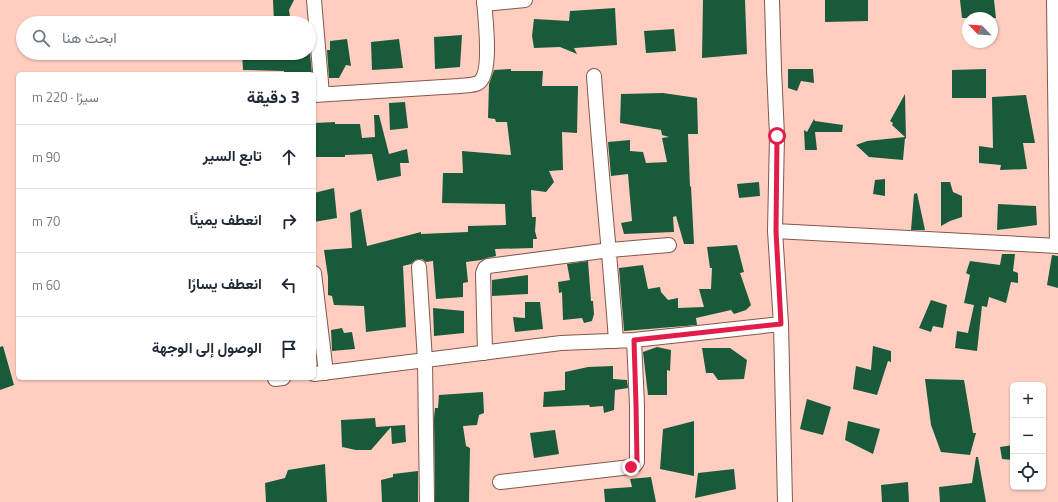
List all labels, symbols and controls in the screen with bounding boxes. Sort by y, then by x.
north arrow [962,12,998,48]
search box [16,16,316,60]
text: ابحث هنا [62,26,117,49]
icon: search [30,27,52,49]
text: 3 دقيقة [247,84,300,110]
text: سيرًا · 220 m [32,87,99,107]
route start [768,127,786,145]
text: تابع السير [203,144,262,167]
icon: ahead [278,146,300,168]
text: 90 m [32,147,60,167]
text: انعطف يمينًا [190,208,262,231]
icon: right [278,210,300,232]
text: 70 m [32,211,60,231]
text: انعطف يسارًا [188,272,262,295]
icon: left [278,274,300,296]
text: 60 m [32,275,60,295]
text: الوصول إلى الوجهة [152,336,262,359]
icon: arrive [278,338,300,360]
map controls [1010,382,1046,490]
button: + [1010,382,1046,418]
button: − [1010,418,1046,454]
button: locate [1010,454,1046,490]
route end [622,458,640,476]

